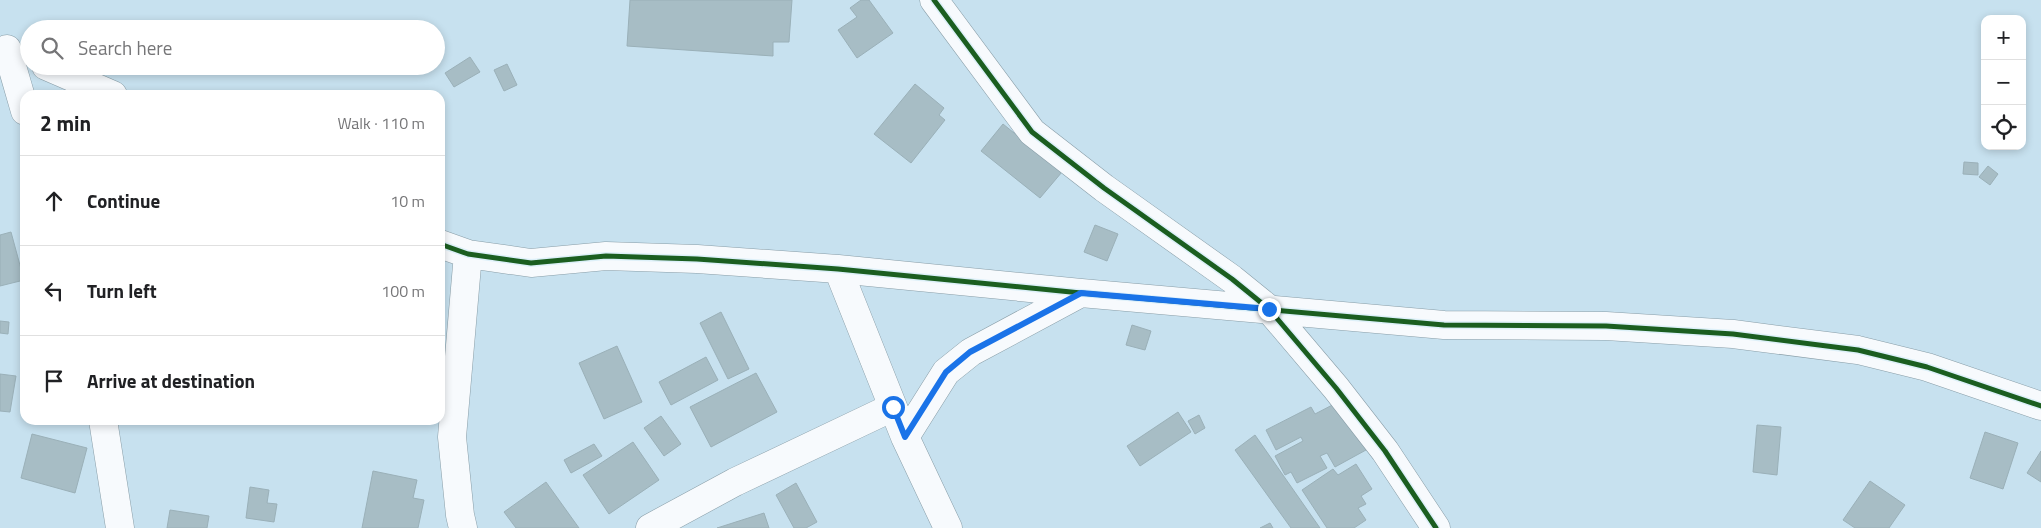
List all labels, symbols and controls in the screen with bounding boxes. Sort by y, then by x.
map controls [1981,15,2026,150]
button: + [1981,15,2026,60]
search box [20,20,445,75]
text: Search here [78,33,172,62]
icon: search [38,34,66,62]
button: − [1981,60,2026,105]
button: locate [1981,105,2026,150]
text: 2 min [40,107,91,139]
text: Walk · 110 m [337,111,425,135]
text: Continue [87,186,160,215]
icon: ahead [40,187,68,215]
text: 10 m [390,189,425,213]
text: Turn left [87,276,157,305]
icon: left [40,277,68,305]
text: 100 m [381,279,425,303]
route end [1258,298,1281,321]
text: Arrive at destination [87,366,255,395]
icon: arrive [40,367,68,395]
route start [882,396,905,419]

